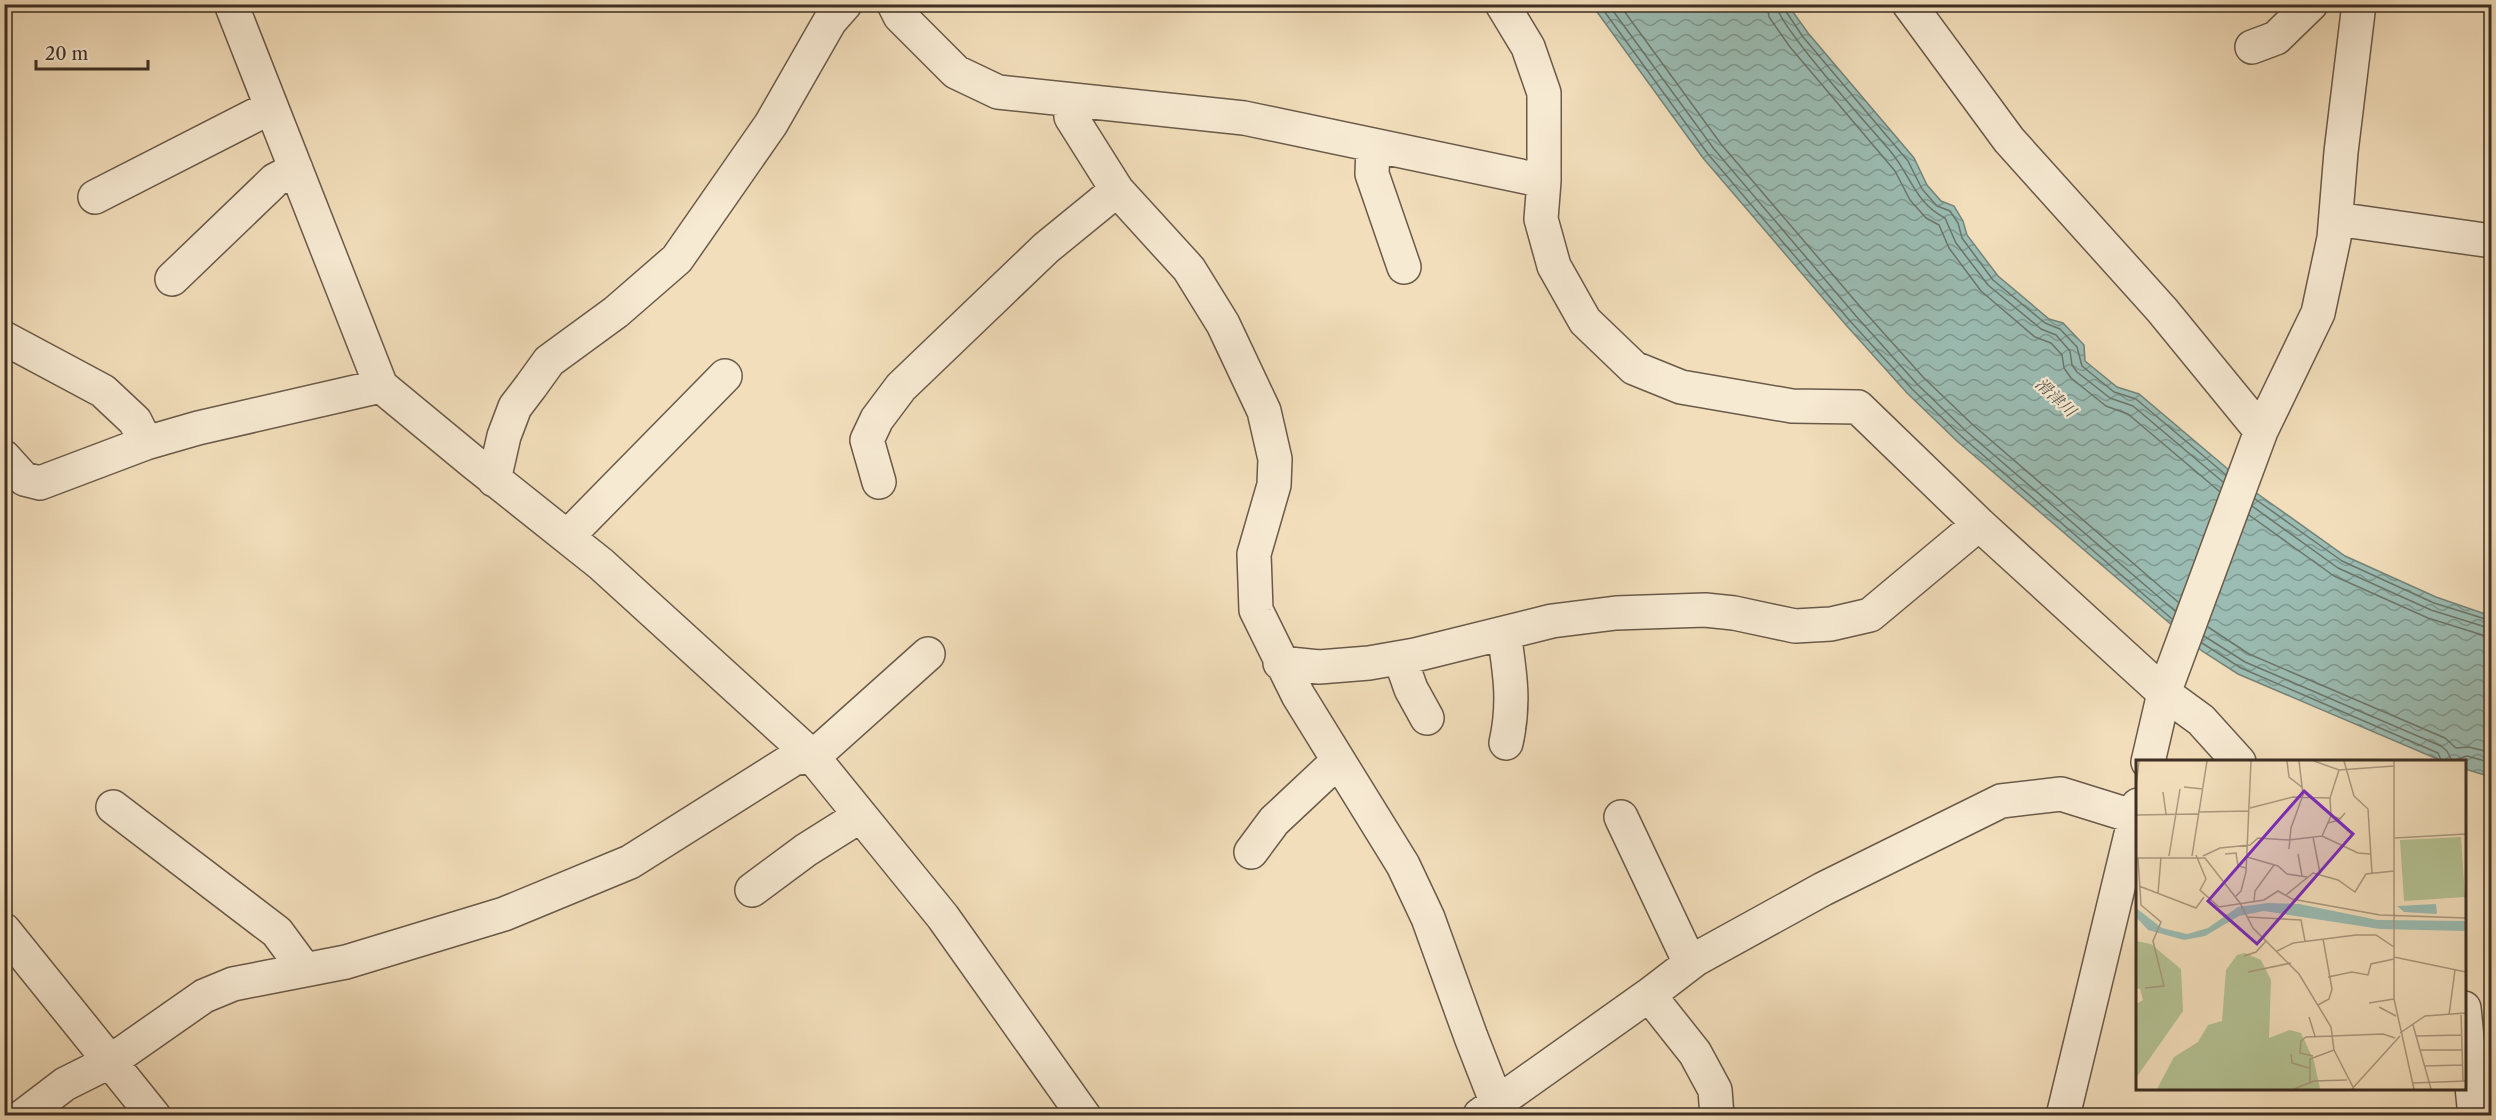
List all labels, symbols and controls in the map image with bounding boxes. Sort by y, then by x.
scale bar [36,33,148,71]
text: 20 m [45,43,89,65]
water label: 滑津川 [2032,373,2082,422]
inset map [2136,760,2466,1090]

